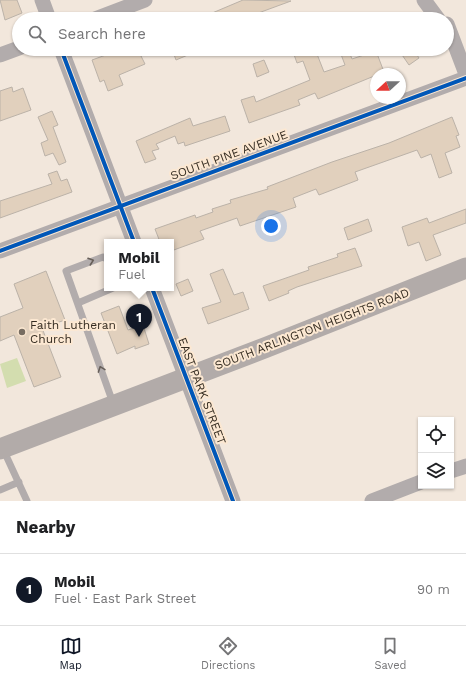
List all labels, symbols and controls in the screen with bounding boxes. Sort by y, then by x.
search box [12,12,454,56]
icon: search [26,23,48,45]
text: Search here [58,25,146,43]
north arrow [370,68,406,104]
street label: SOUTH PINE AVENUE [168,127,290,183]
your location [261,216,281,236]
popup [104,239,174,291]
text: Mobil [118,249,160,267]
one-way arrow [87,257,94,266]
text: Fuel [118,267,145,282]
street label: SOUTH ARLINGTON HEIGHTS ROAD [213,285,411,373]
pin: 1 [126,304,152,337]
place label: Faith Lutheran Church [30,318,116,346]
marker: Faith Lutheran Church [17,327,27,337]
street label: EAST PARK STREET [175,336,229,446]
one-way arrow [97,365,106,372]
map controls [418,417,454,489]
button: locate [418,417,454,453]
button: layers [418,453,454,489]
text: Nearby [16,517,75,537]
text: Mobil [54,573,95,591]
text: 1 [26,582,32,597]
text: 90 m [417,582,450,597]
text: Fuel · East Park Street [54,591,196,606]
tab: Map [60,635,82,672]
tab: Directions [201,635,255,672]
tab: Saved [374,635,406,672]

